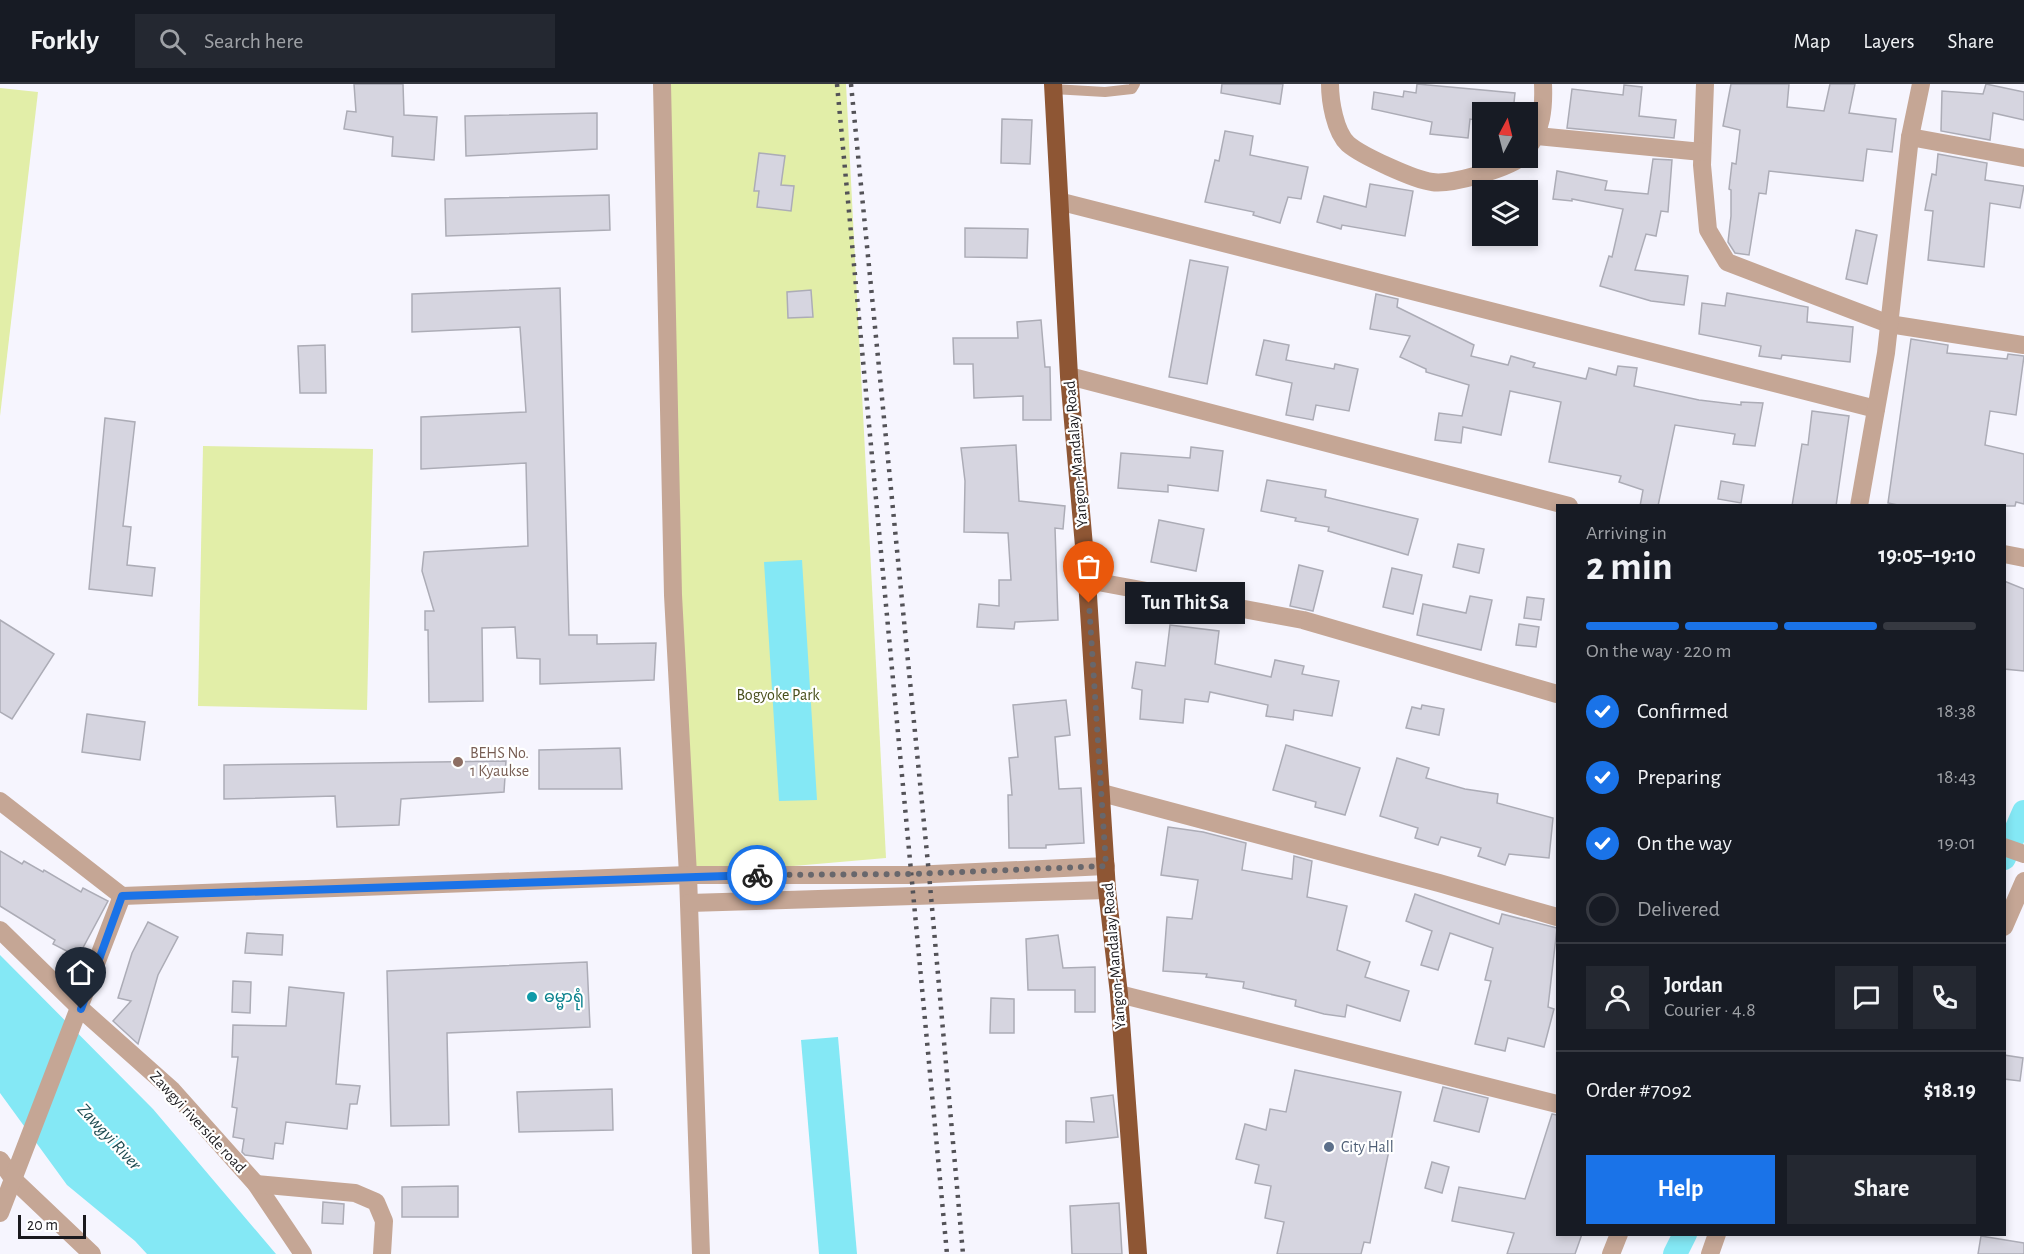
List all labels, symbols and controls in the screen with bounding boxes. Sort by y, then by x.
search box [135,14,555,68]
icon: search [156,25,189,58]
text: Forkly [30,27,99,55]
text: Search here [204,30,303,52]
text: Map [1794,31,1830,52]
text: Layers [1863,31,1914,52]
text: Share [1947,31,1994,52]
north arrow [1472,102,1538,168]
map controls [1472,102,1538,246]
button: layers [1472,180,1538,246]
street label: Yangon-Mandalay Road [1062,380,1091,528]
text: Arriving in [1586,523,1667,543]
pin [1063,541,1114,603]
text: 19:05–19:10 [1878,544,1976,566]
text: 2 min [1586,548,1673,587]
icon: bag [1072,550,1105,583]
callout: Tun Thit Sa [1125,582,1245,624]
text: Tun Thit Sa [1141,593,1229,613]
text: On the way · 220 m [1586,641,1732,661]
park label: Bogyoke Park [736,687,820,704]
icon: check [1586,695,1619,728]
text: Confirmed [1637,700,1728,722]
text: 18:38 [1937,701,1976,721]
place label: BEHS No. 1 Kyaukse [470,745,529,780]
marker: BEHS No. 1 Kyaukse [451,755,465,769]
icon: check [1586,761,1619,794]
text: Preparing [1637,766,1721,788]
text: 18:43 [1937,767,1976,787]
icon: check [1586,827,1619,860]
text: On the way [1637,832,1732,854]
text: 19:01 [1938,833,1976,853]
courier [727,845,787,905]
icon: bike [741,859,774,892]
street label: Yangon-Mandalay Road [1100,882,1129,1030]
text: Delivered [1637,898,1720,920]
pin [55,947,106,1009]
icon: home [64,956,97,989]
button: person [1586,966,1649,1029]
button: chat [1835,966,1898,1029]
button: phone [1913,966,1976,1029]
text: Jordan [1664,974,1723,996]
place label: ဓမ္မာရုံ [544,988,584,1011]
marker: ဓမ္မာရုံ [525,990,539,1004]
text: Courier · 4.8 [1664,1000,1756,1020]
street label: Zawgyi riverside road [146,1068,249,1176]
text: Order #7092 [1586,1079,1692,1101]
text: $18.19 [1924,1079,1976,1101]
water label: Zawgyi River [74,1100,145,1175]
place label: City Hall [1341,1139,1394,1156]
marker: City Hall [1322,1140,1336,1154]
button: Help [1586,1155,1775,1224]
button: Share [1787,1155,1976,1224]
scale bar [18,1212,86,1240]
text: 20 m [27,1217,58,1233]

